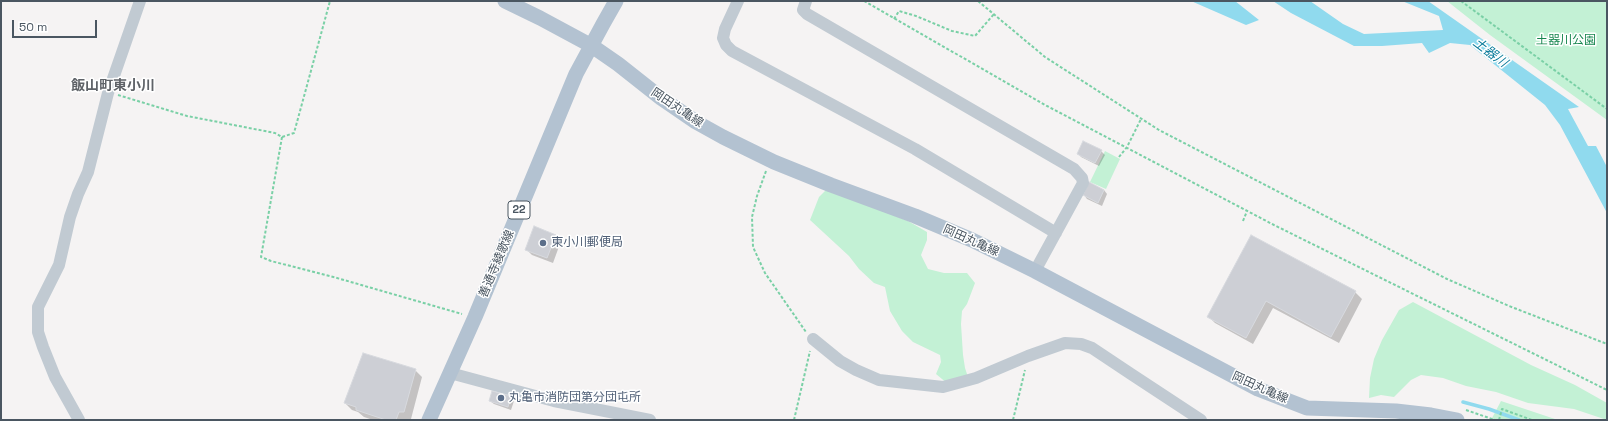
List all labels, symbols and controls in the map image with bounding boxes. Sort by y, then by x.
scale bar [14,12,99,38]
text: 50 m [19,19,47,35]
park label: 土器川公園 [1536,34,1596,48]
water label: 土器川 [1470,35,1510,71]
district label: 飯山町東小川 [71,78,155,94]
street label: 岡田丸亀線 [648,85,706,131]
road number: 22 [508,201,530,219]
street label: 岡田丸亀線 [941,222,1001,260]
street label: 善通寺綾歌線 [476,228,518,300]
place label: 東小川郵便局 [551,236,623,250]
marker: 東小川郵便局 [538,238,548,248]
street label: 岡田丸亀線 [1230,369,1290,407]
place label: 丸亀市消防団第分団屯所 [509,391,641,405]
marker: 丸亀市消防団第分団屯所 [496,393,506,403]

